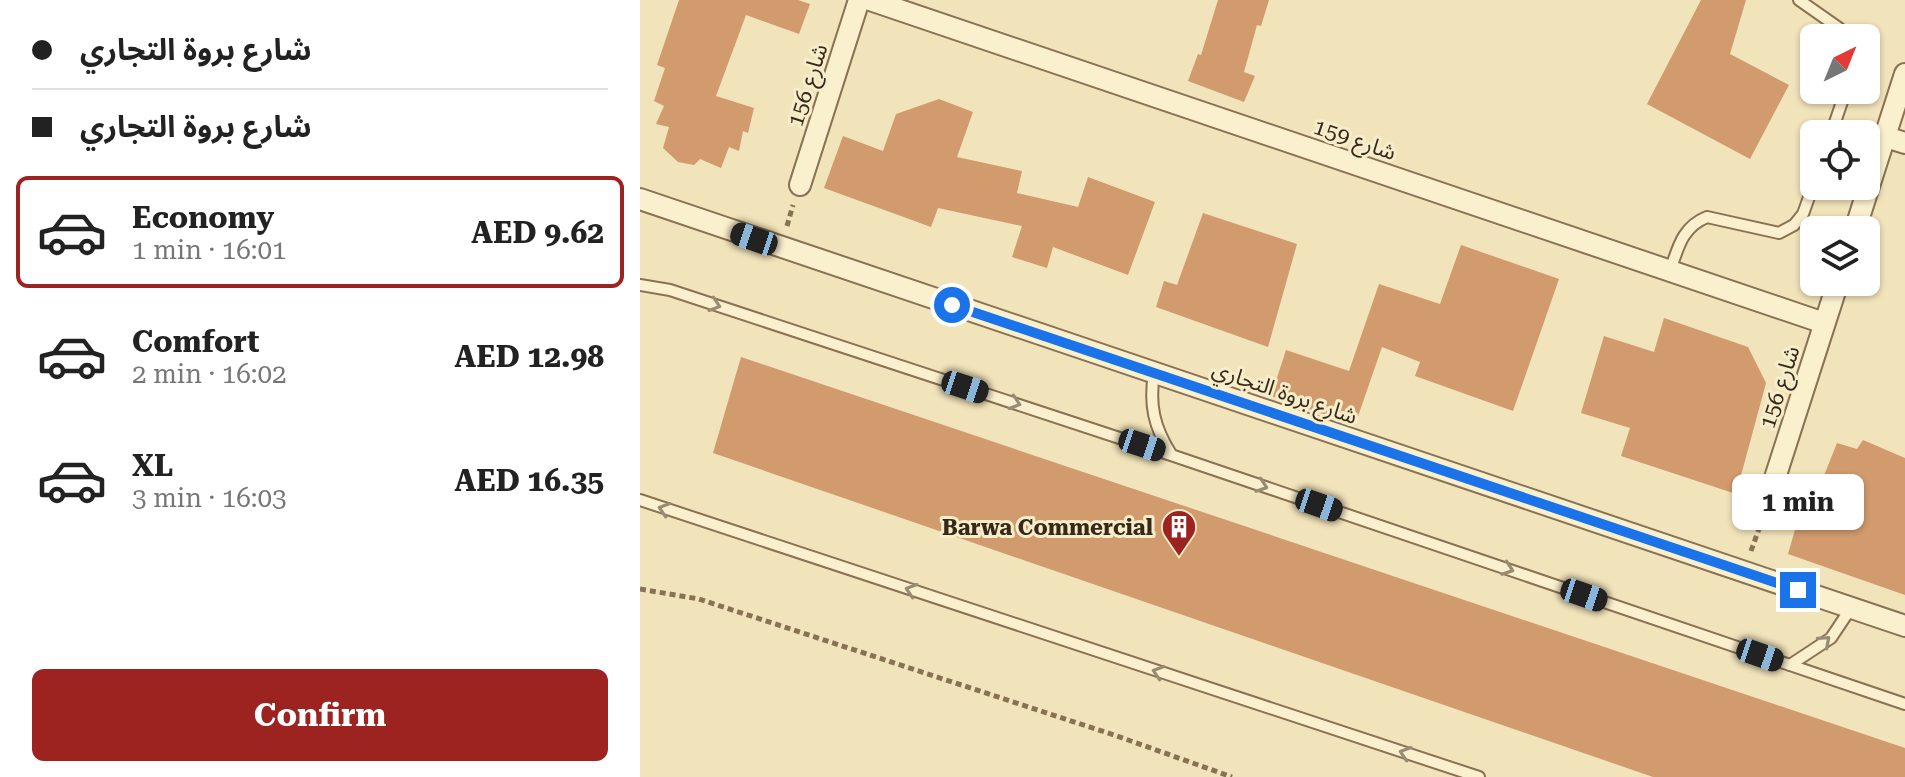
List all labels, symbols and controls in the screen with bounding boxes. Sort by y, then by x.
north arrow [1800,24,1880,104]
map controls [1800,24,1880,296]
text: شارع بروة التجاري [80,32,312,67]
street label: شارع 156 [782,41,836,131]
text: شارع بروة التجاري [80,109,312,144]
street label: شارع 159 [1309,114,1399,169]
button: locate [1800,120,1880,200]
icon: car [36,196,108,268]
text: Economy [132,200,274,235]
text: AED 9.62 [471,215,604,250]
button: layers [1800,216,1880,296]
car [727,220,781,258]
text: 1 min · 16:01 [132,235,287,265]
route start [934,287,970,323]
one-way arrow [708,295,722,311]
icon: car [36,320,108,392]
text: Comfort [132,324,259,359]
text: AED 12.98 [455,339,604,374]
street label: شارع 156 [1754,343,1808,433]
street label: شارع بروة التجاري [1208,356,1361,433]
text: 2 min · 16:02 [132,359,287,389]
car [938,368,992,406]
one-way arrow [1008,394,1022,410]
car [1115,426,1169,464]
icon: car [36,444,108,516]
text: XL [132,448,173,483]
text: AED 16.35 [455,463,604,498]
callout: 1 min [1732,474,1864,530]
one-way arrow [1254,476,1268,492]
text: 3 min · 16:03 [132,483,287,513]
car [1292,486,1346,524]
text: 1 min [1762,487,1834,517]
one-way arrow [658,503,672,519]
building icon: Barwa Commercial [1160,508,1198,558]
place label: Barwa Commercial [942,515,1153,540]
one-way arrow [1500,560,1514,576]
route end [1780,572,1816,608]
car [1557,576,1611,614]
one-way arrow [905,584,919,600]
car [1733,636,1787,674]
one-way arrow [1815,637,1830,651]
one-way arrow [1152,665,1166,681]
button: Confirm [32,669,608,761]
one-way arrow [1399,746,1413,762]

